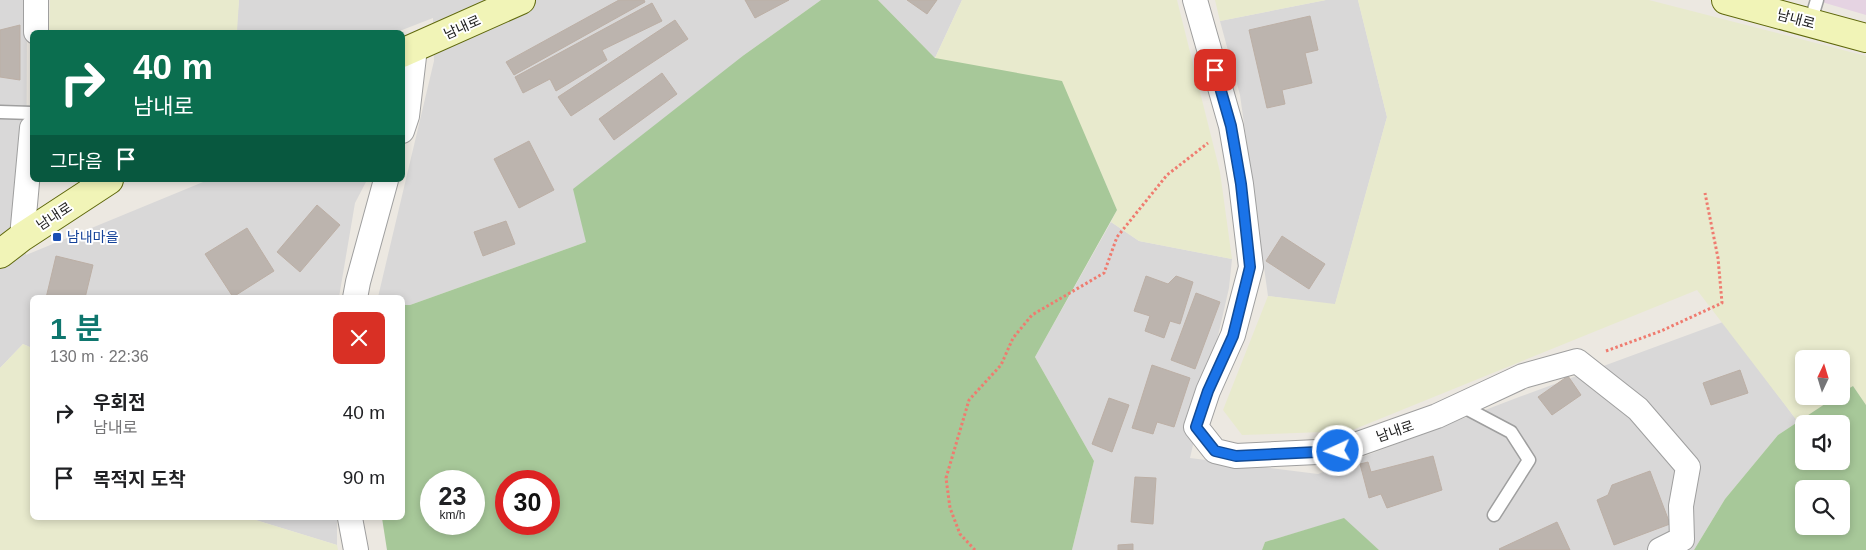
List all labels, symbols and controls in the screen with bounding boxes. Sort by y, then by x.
street label: 남내로 [1775,6,1817,32]
street label: 남내로 [441,12,483,42]
text: 40 m [133,47,213,86]
pin [1194,49,1236,91]
icon: right [50,50,115,115]
icon: arrive [1201,56,1229,84]
text: 남내로 [133,94,194,119]
icon: arrive [112,145,140,173]
text: 그다음 [50,151,102,172]
street label: 남내로 [33,199,75,233]
place label: 남내마을 [67,229,119,245]
marker: 남내마을 [51,231,63,243]
text: 1 분 [50,312,103,345]
button: close [333,312,385,364]
text: 130 m · 22:36 [50,348,149,365]
north arrow [1795,350,1850,405]
map controls [1795,350,1850,535]
text: 우회전 [93,392,145,413]
icon: right [50,399,78,427]
text: 40 m [343,402,385,423]
button: sound [1795,415,1850,470]
street label: 남내로 [1374,417,1416,445]
text: 남내로 [93,419,137,436]
position arrow [1311,424,1363,476]
icon: arrive [50,464,78,492]
text: 90 m [343,467,385,488]
text: 목적지 도착 [93,469,186,490]
speed limit sign: 30 [495,470,560,535]
button: search [1795,480,1850,535]
text: 23 [439,482,466,510]
text: km/h [439,508,466,522]

